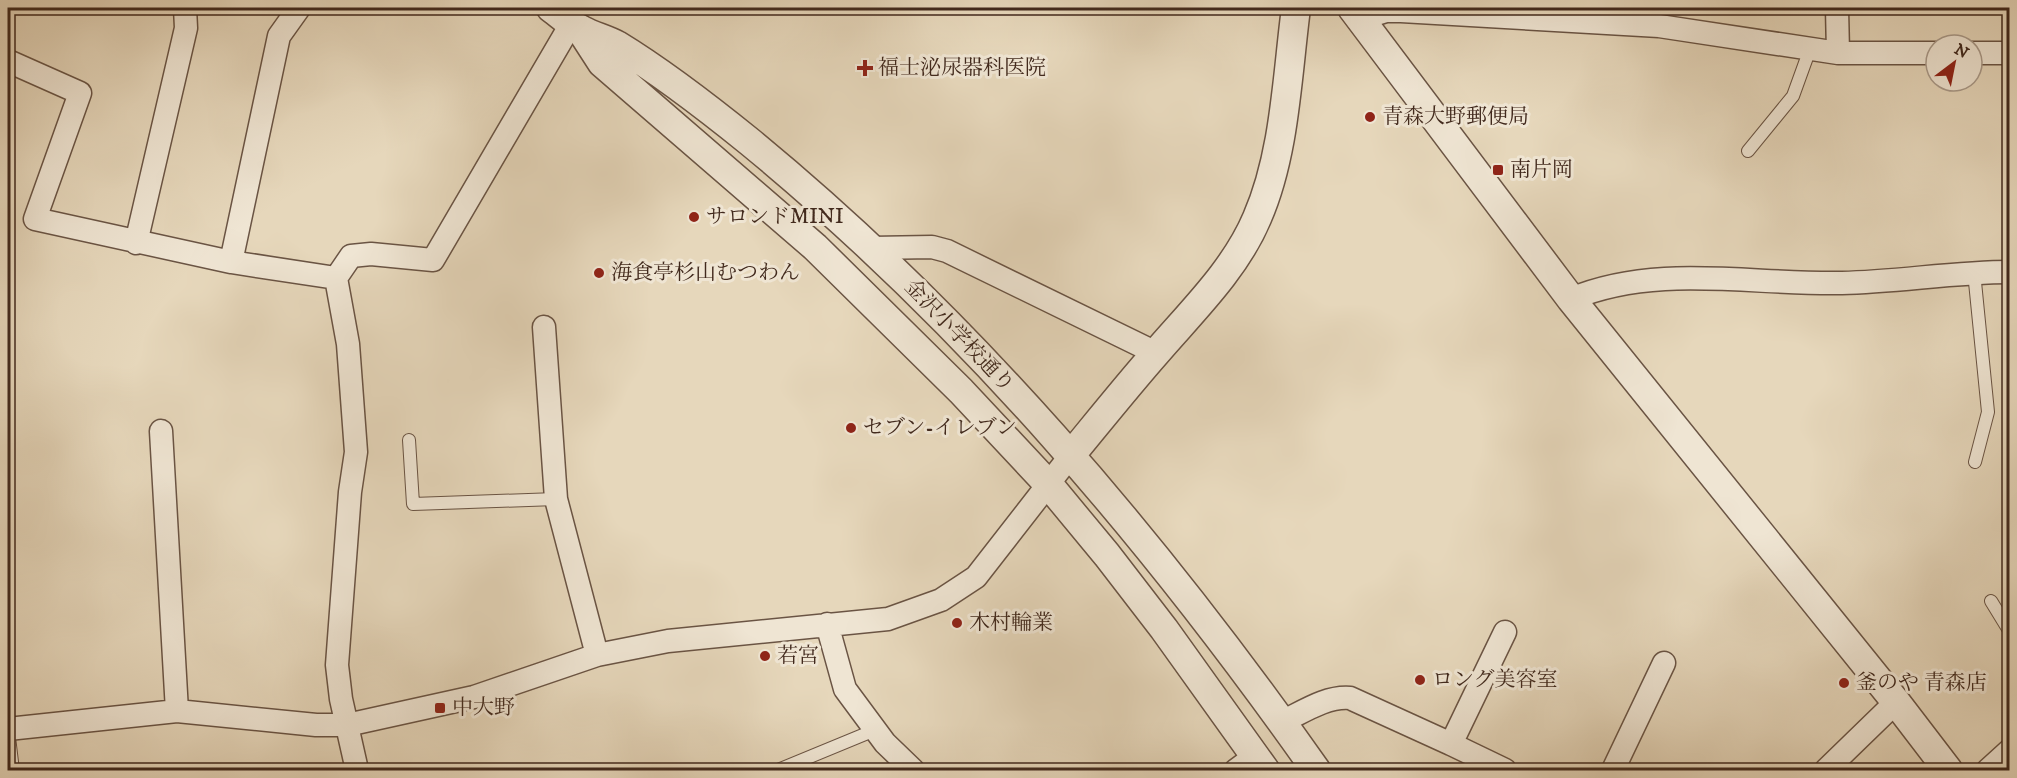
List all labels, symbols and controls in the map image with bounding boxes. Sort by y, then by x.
north arrow [1924,33,1984,93]
text: N [1951,39,1972,63]
place label: 福士泌尿器科医院 [878,55,1046,81]
marker: 福士泌尿器科医院 [856,59,874,77]
place label: 青森大野郵便局 [1382,104,1529,130]
marker: 青森大野郵便局 [1363,110,1377,124]
place label: 南片岡 [1510,157,1573,183]
marker: 南片岡 [1491,163,1505,177]
place label: サロンドMINI [706,204,844,230]
marker: サロンドMINI [687,210,701,224]
place label: 海食亭杉山むつわん [611,260,800,286]
marker: 海食亭杉山むつわん [592,266,606,280]
street label: 金沢小学校通り [899,274,1019,398]
place label: セブン-イレブン [863,415,1017,441]
marker: セブン-イレブン [844,421,858,435]
place label: 木村輪業 [969,610,1053,636]
marker: 木村輪業 [950,616,964,630]
place label: 若宮 [777,643,819,669]
marker: 若宮 [758,649,772,663]
place label: ロング美容室 [1432,667,1558,693]
place label: 釜のや 青森店 [1856,670,1987,696]
marker: ロング美容室 [1413,673,1427,687]
marker: 釜のや 青森店 [1837,676,1851,690]
place label: 中大野 [452,695,515,721]
marker: 中大野 [433,701,447,715]

